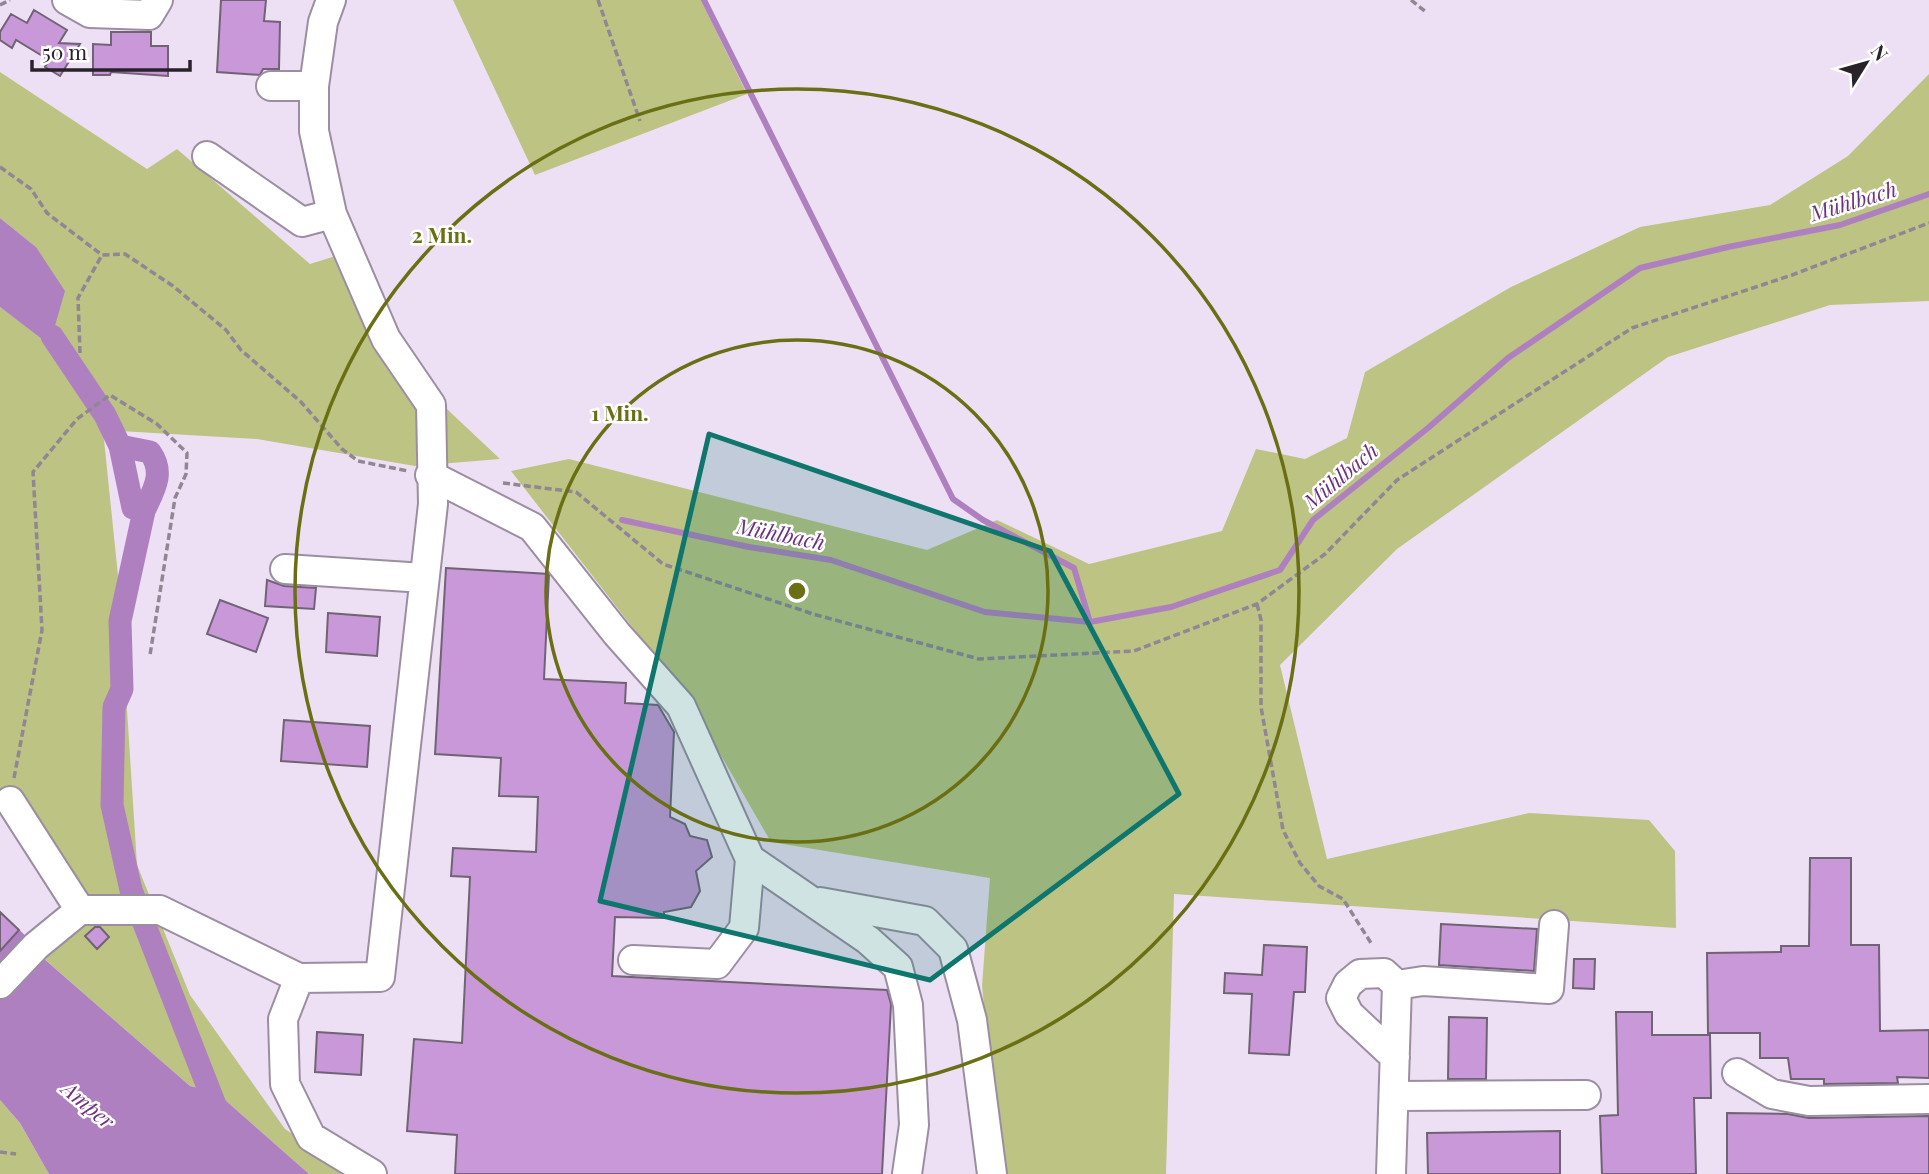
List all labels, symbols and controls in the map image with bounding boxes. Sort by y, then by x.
scale bar [32,28,189,72]
north arrow [1831,28,1901,98]
text: 50 m [42,37,88,65]
text: N [1866,39,1895,66]
water label: Mühlbach [1805,174,1900,227]
text: 2 Min. [412,220,472,248]
text: 1 Min. [591,398,649,426]
water label: Mühlbach [1296,436,1383,515]
water label: Mühlbach [734,511,827,555]
centre of rings [785,579,809,603]
water label: Amper [56,1073,122,1135]

